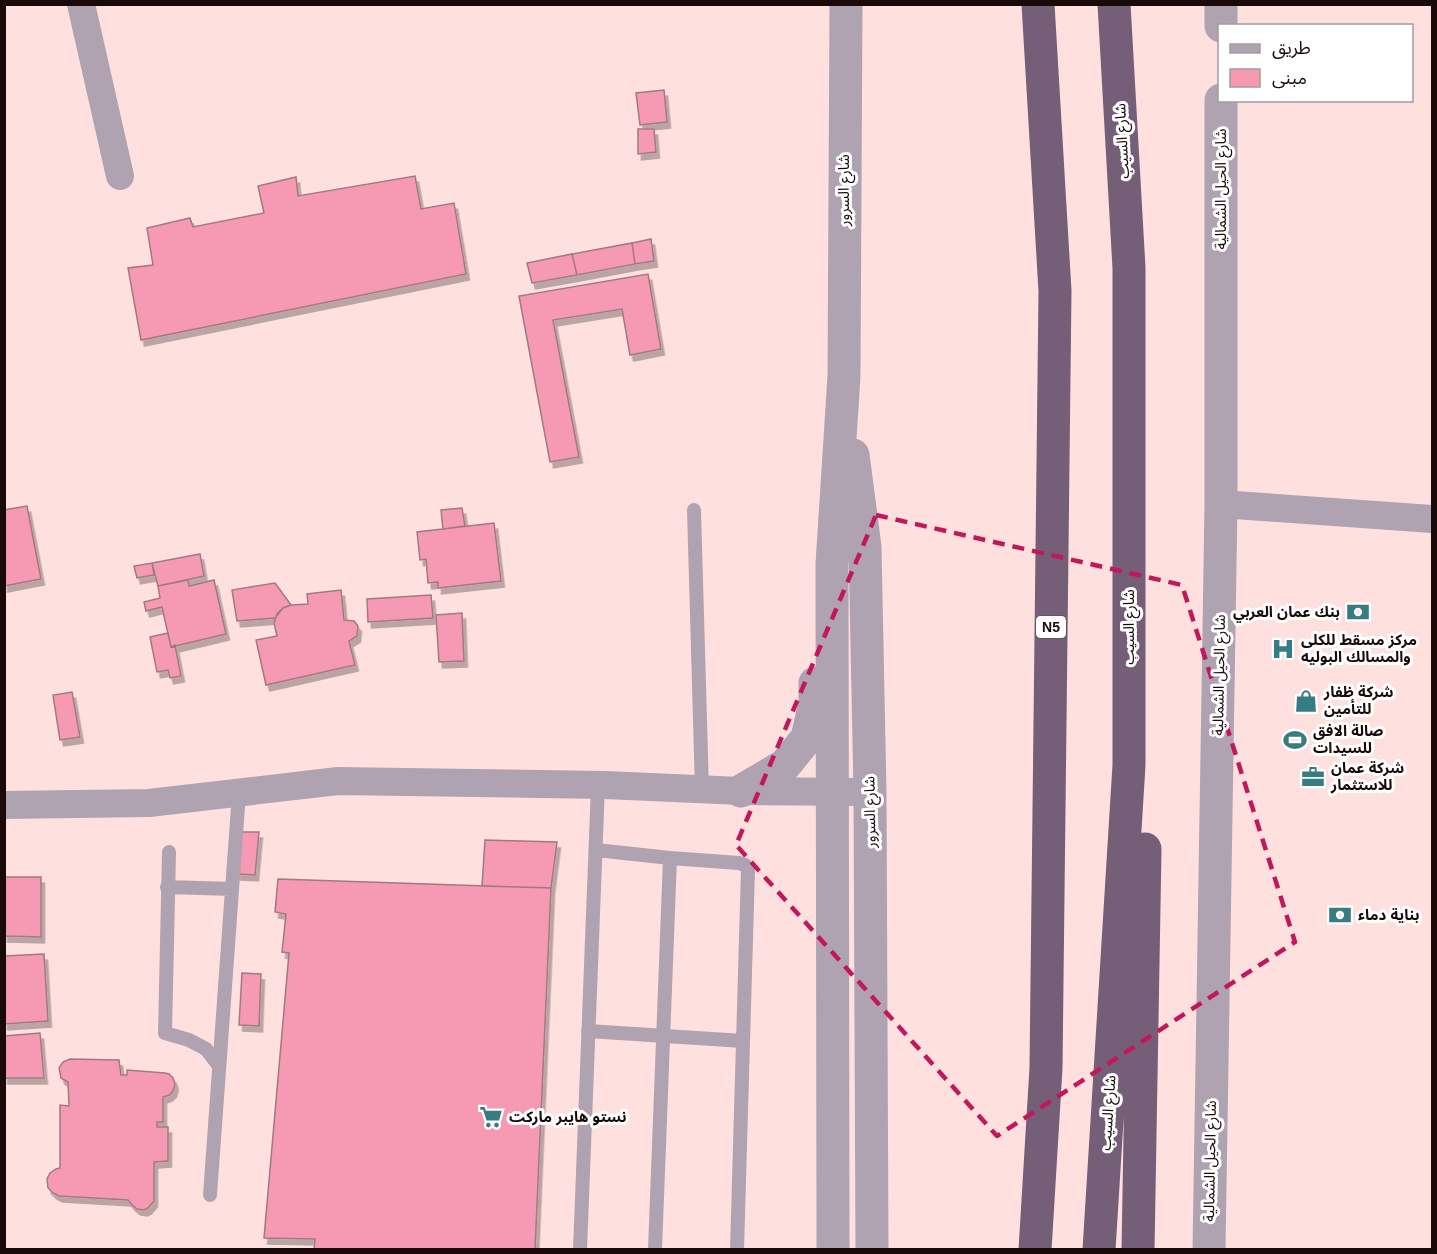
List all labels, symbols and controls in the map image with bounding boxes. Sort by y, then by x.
legend [1218,24,1413,102]
text: طريق [1272,38,1311,59]
text: مبنى [1272,68,1307,89]
street label: شارع السيب [1111,102,1136,179]
street label: شارع الحيل الشمالية [1212,128,1233,250]
street label: شارع السرور [835,154,856,227]
street label: شارع السيب [1120,589,1141,665]
bank icon: بنك عمان العربي [1345,599,1371,625]
place label: بنك عمان العربي [1233,603,1340,623]
street label: شارع الحيل الشمالية [1209,614,1232,736]
road number: N5 [1036,616,1066,638]
place label: مركز مسقط للكلى والمسالك البوليه [1301,631,1417,666]
hospital icon: مركز مسقط للكلى والمسالك البوليه [1270,636,1296,662]
place label: شركة ظفار للتأمين [1323,683,1394,718]
shop icon: شركة ظفار للتأمين [1293,688,1319,714]
place label: صالة الافق للسيدات [1313,722,1384,756]
sports icon: صالة الافق للسيدات [1282,727,1308,753]
place label: شركة عمان للاستثمار [1330,759,1404,794]
office icon: شركة عمان للاستثمار [1300,764,1326,790]
street label: شارع السرور [860,776,883,849]
bank icon: بناية دماء [1327,902,1353,928]
place label: بناية دماء [1358,906,1419,923]
street label: شارع السيب [1096,1074,1123,1152]
street label: شارع الحيل الشمالية [1200,1100,1223,1222]
supermarket icon: نستو هايبر ماركت [478,1104,504,1130]
place label: نستو هايبر ماركت [509,1108,627,1126]

